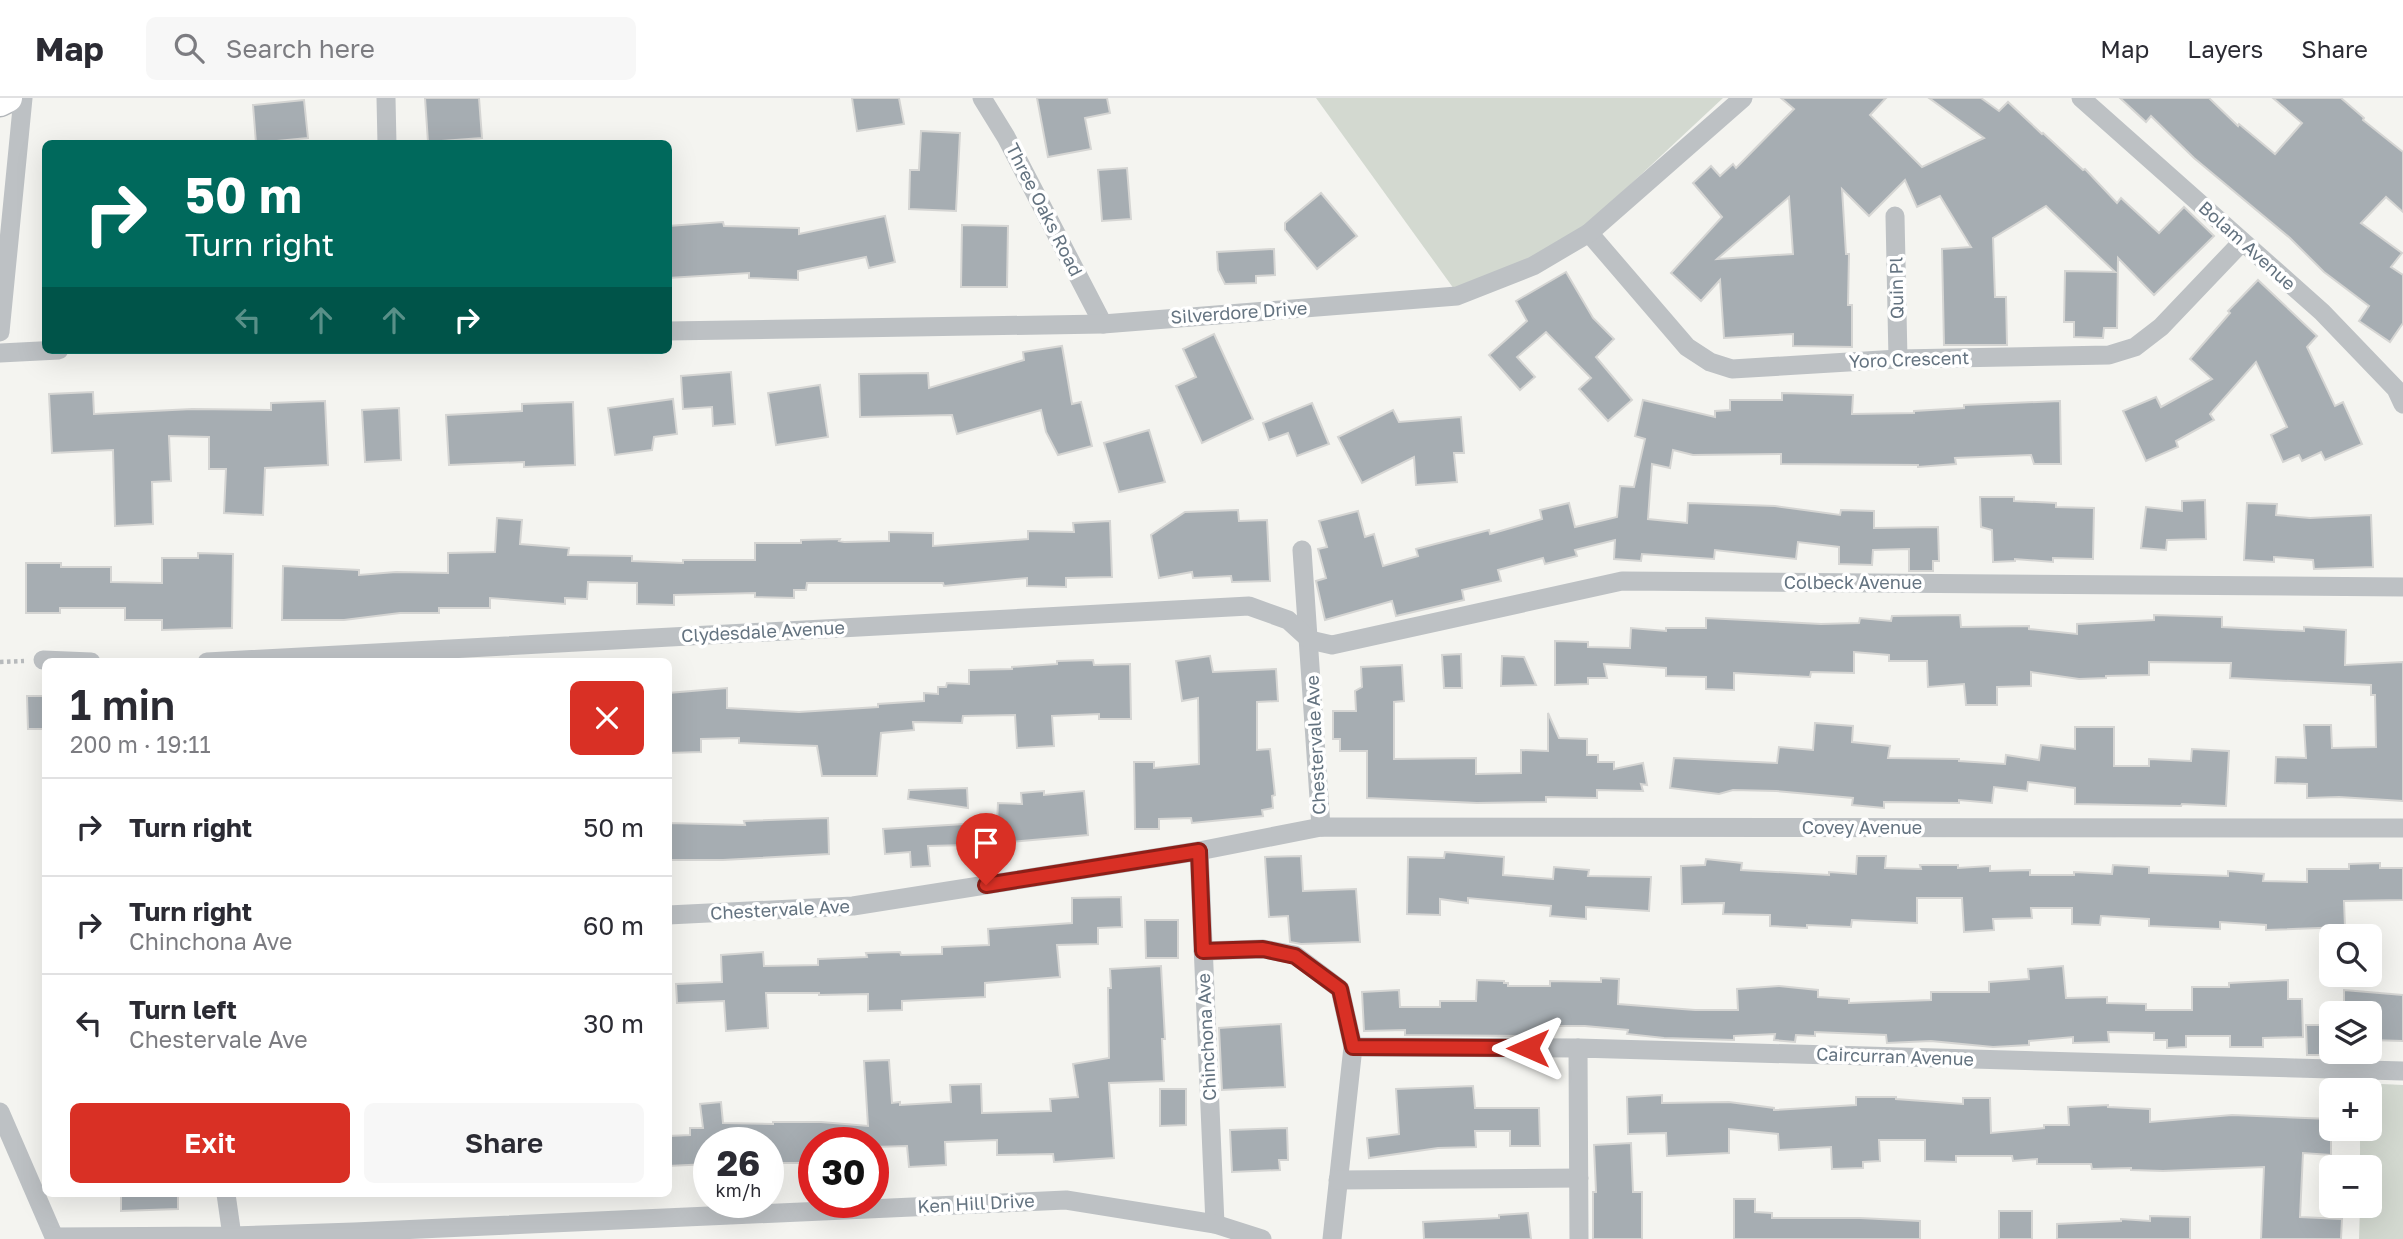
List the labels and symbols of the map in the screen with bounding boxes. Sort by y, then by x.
street label: Three Oaks Road [1002,139,1088,280]
street label: Bolam Avenue [2195,196,2301,295]
street label: Quin Pl [1884,257,1908,319]
street label: Silverdore Drive [1170,296,1308,328]
street label: Yoro Crescent [1848,346,1970,372]
street label: Colbeck Avenue [1784,571,1922,593]
street label: Clydesdale Avenue [681,616,845,646]
street label: Chestervale Ave [1300,675,1330,815]
pin [956,813,1016,885]
street label: Covey Avenue [1802,816,1922,838]
street label: Chestervale Ave [710,894,850,924]
street label: Chinchona Ave [1192,973,1220,1101]
position arrow [1491,1011,1565,1085]
street label: Caircurran Avenue [1816,1042,1974,1070]
speed limit sign: 30 [798,1127,889,1218]
street label: Ken Hill Drive [917,1189,1035,1217]

